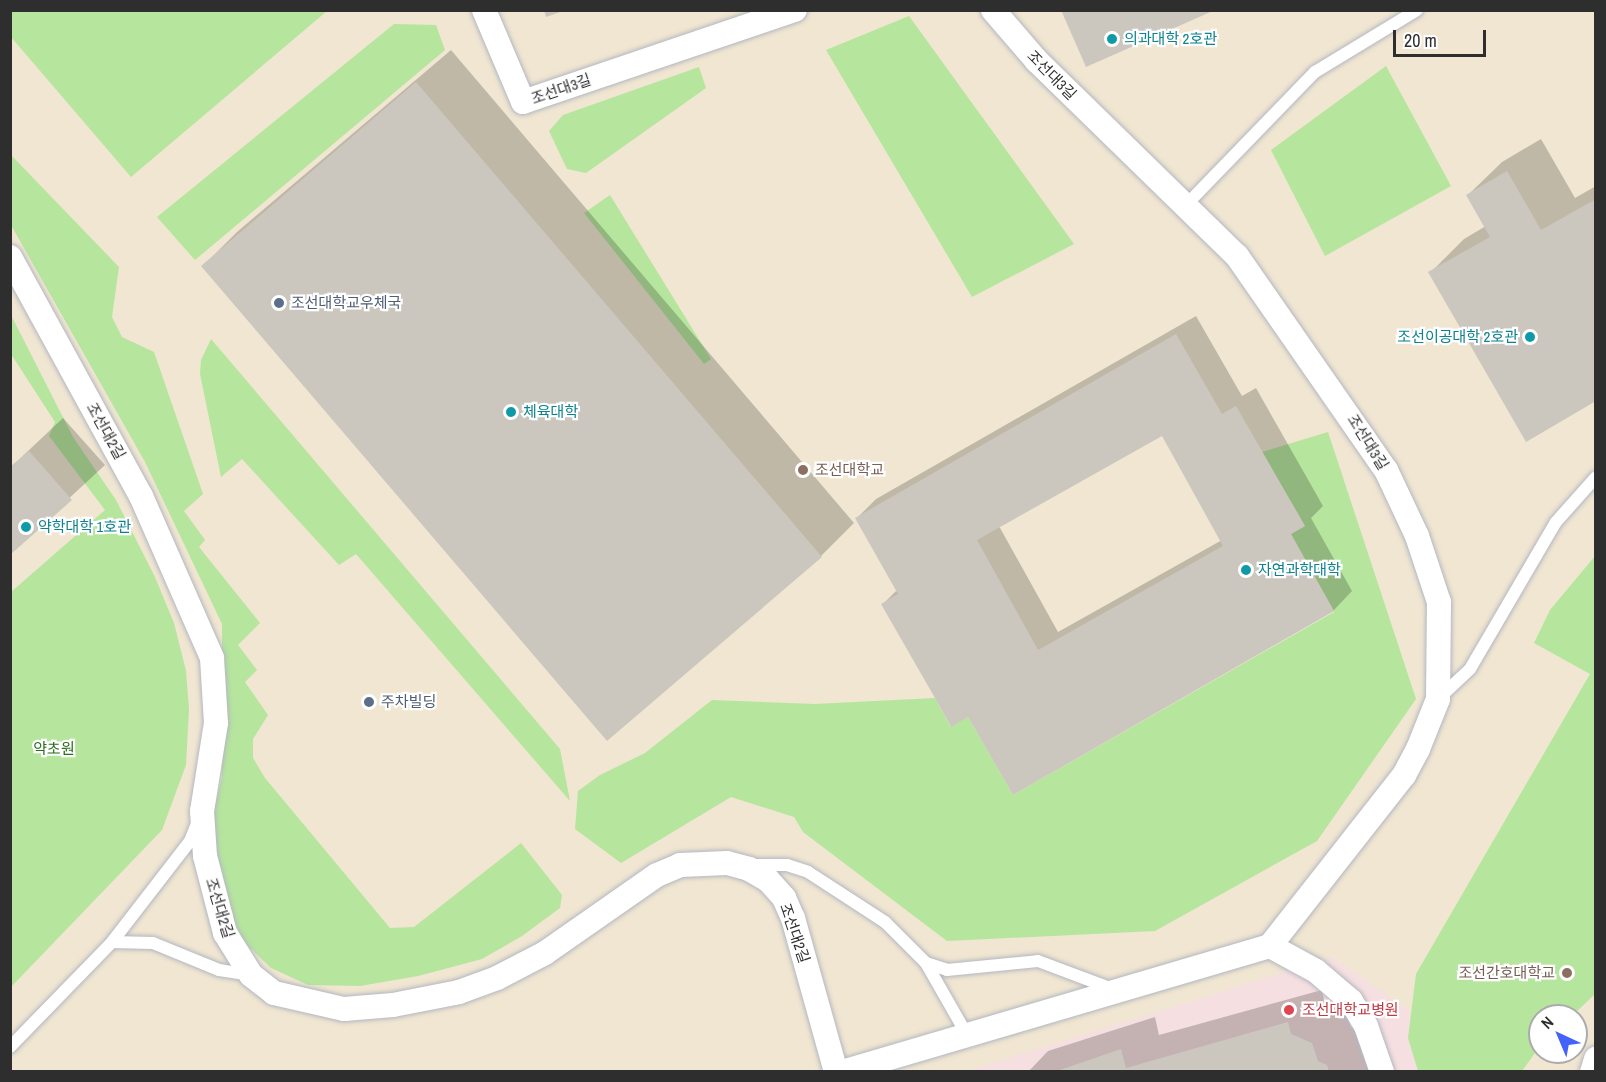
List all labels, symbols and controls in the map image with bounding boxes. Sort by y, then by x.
scale bar [1396,18,1489,56]
text: 20 m [1404,28,1437,53]
place label: 의과대학 2호관 [1124,30,1217,48]
marker: 의과대학 2호관 [1105,32,1119,46]
street label: 조선대3길 [1024,47,1080,103]
street label: 조선대3길 [529,70,593,108]
place label: 조선대학교우체국 [291,294,401,312]
marker: 조선대학교우체국 [272,296,286,310]
place label: 조선이공대학 2호관 [1397,328,1518,346]
marker: 조선이공대학 2호관 [1523,330,1537,344]
street label: 조선대2길 [83,400,129,462]
place label: 체육대학 [523,403,578,421]
marker: 체육대학 [504,405,518,419]
street label: 조선대3길 [1344,411,1392,473]
place label: 조선대학교 [815,461,884,479]
marker: 조선대학교 [796,463,810,477]
place label: 약학대학 1호관 [38,518,131,536]
marker: 약학대학 1호관 [19,520,33,534]
place label: 자연과학대학 [1258,561,1341,579]
marker: 자연과학대학 [1239,563,1253,577]
place label: 주차빌딩 [381,693,436,711]
marker: 주차빌딩 [362,695,376,709]
park label: 약초원 [33,740,75,758]
street label: 조선대2길 [202,876,238,940]
street label: 조선대2길 [776,901,814,965]
place label: 조선간호대학교 [1458,964,1555,982]
marker: 조선간호대학교 [1560,966,1574,980]
marker: 조선대학교병원 [1280,1001,1298,1019]
place label: 조선대학교병원 [1302,1001,1399,1019]
north arrow [1528,1004,1588,1064]
text: N [1536,1011,1558,1034]

